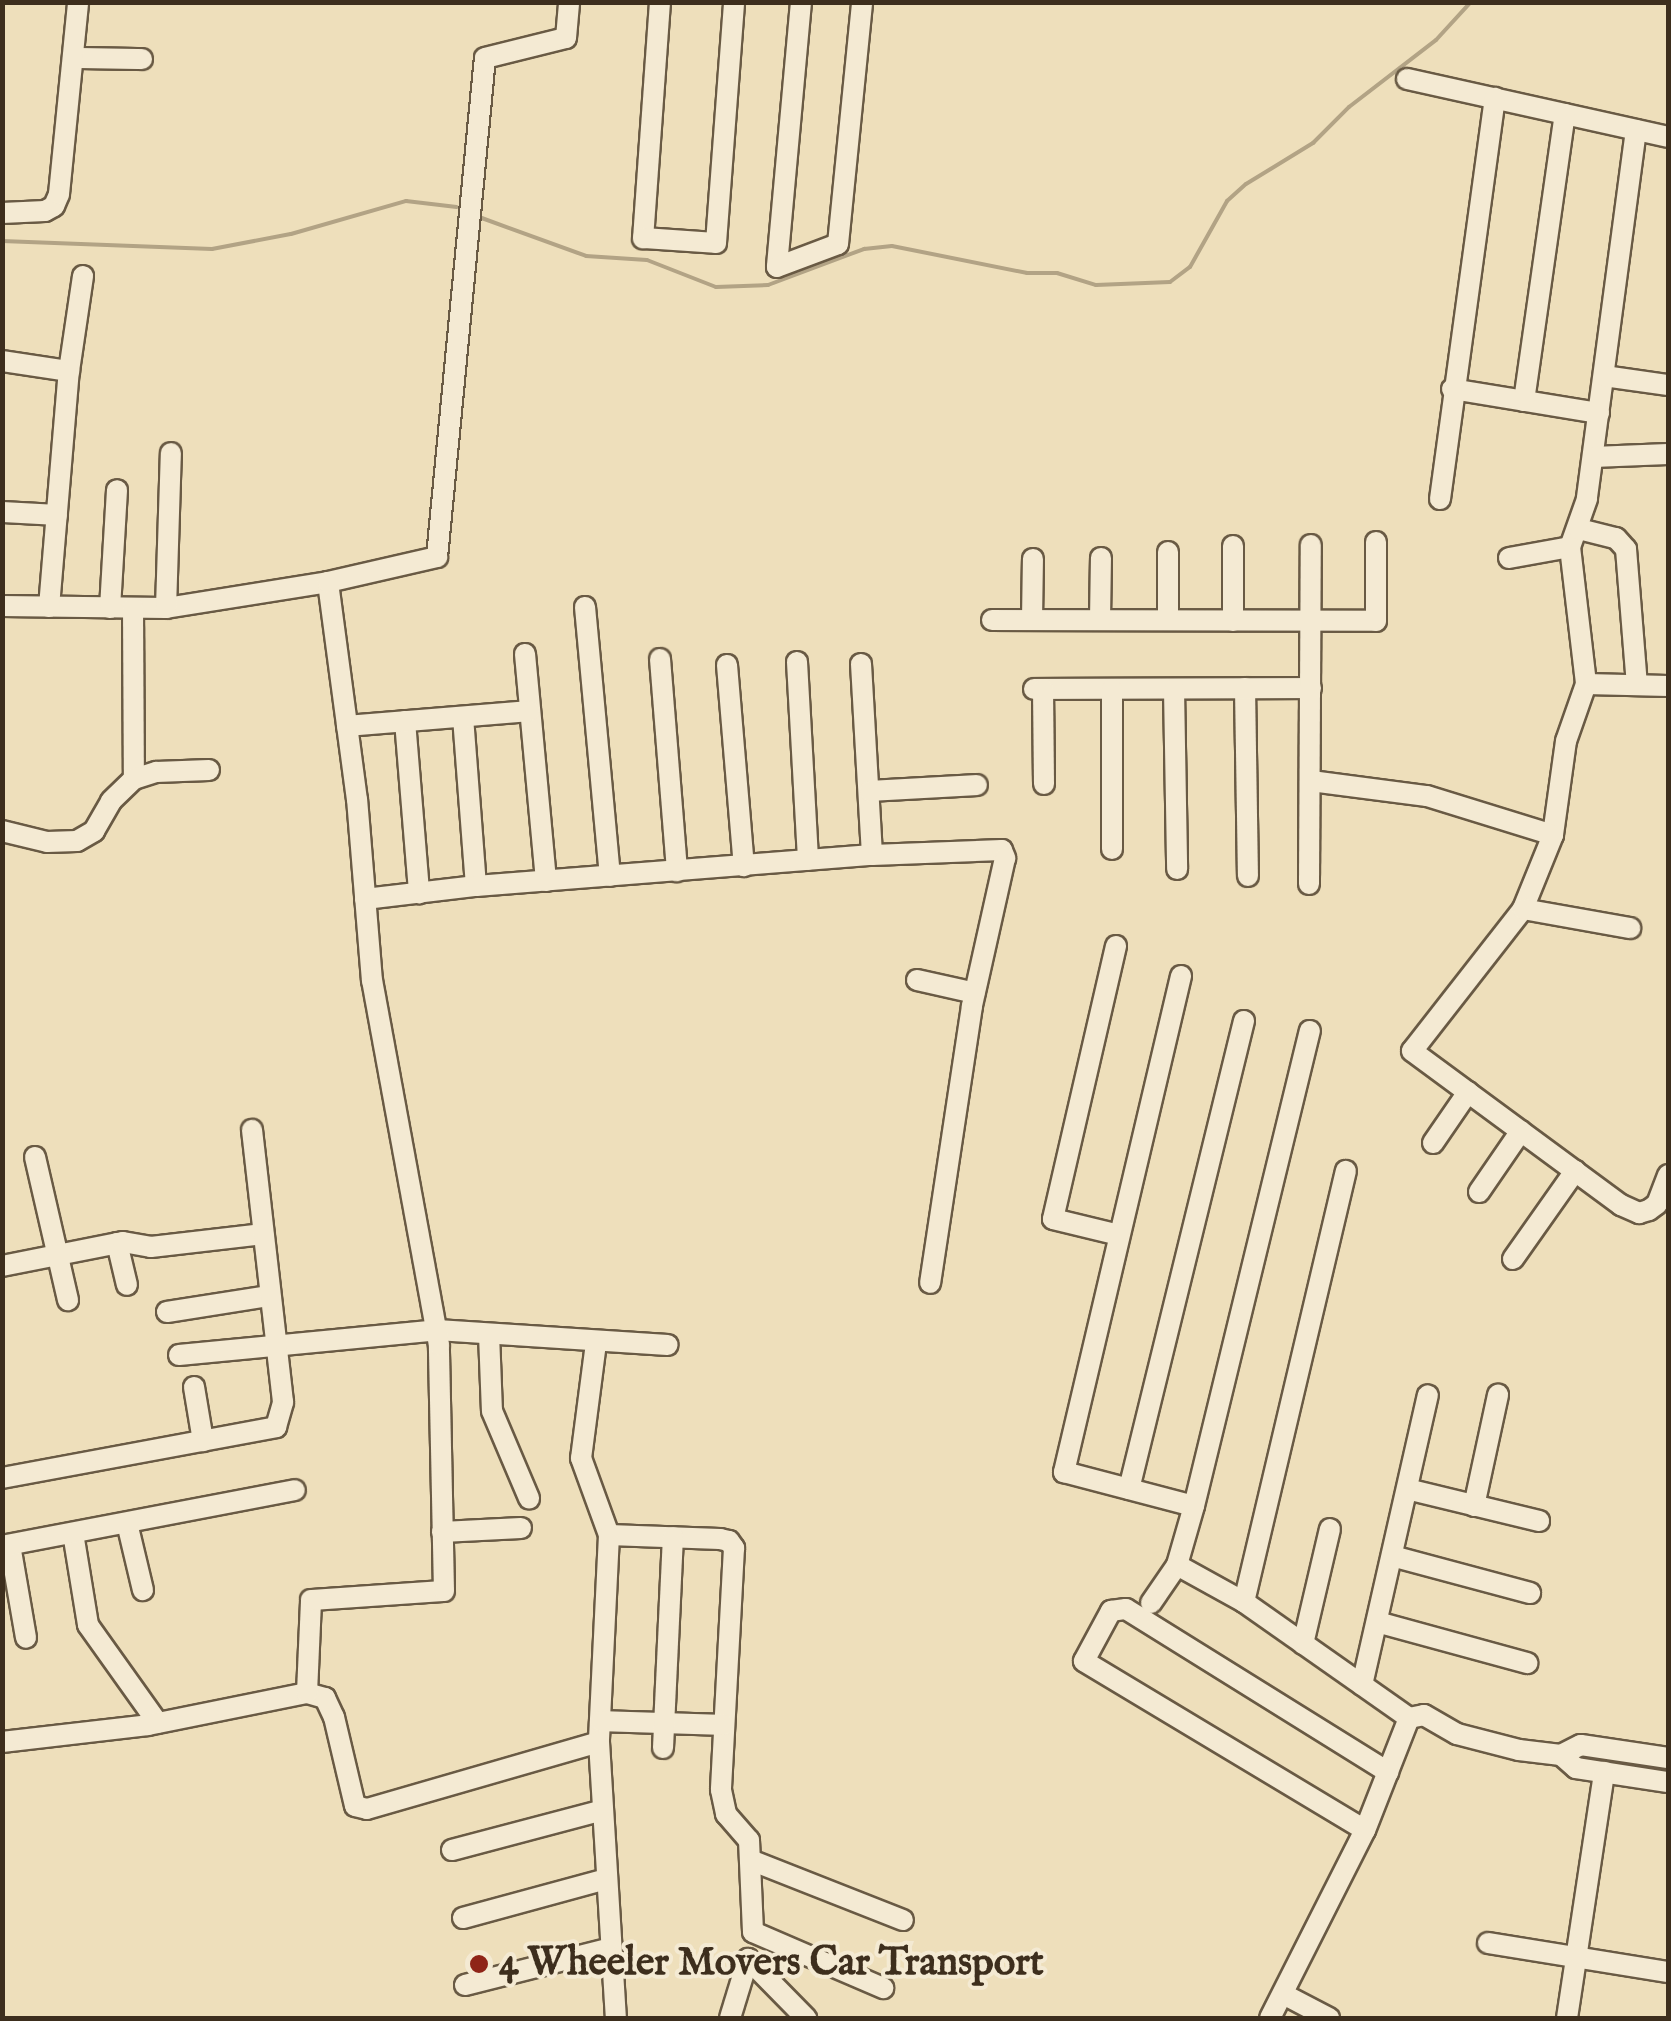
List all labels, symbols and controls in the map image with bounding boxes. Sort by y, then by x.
place label: 4 Wheeler Movers Car Transport [499,1940,1044,1988]
marker: 4 Wheeler Movers Car Transport [468,1953,490,1975]

